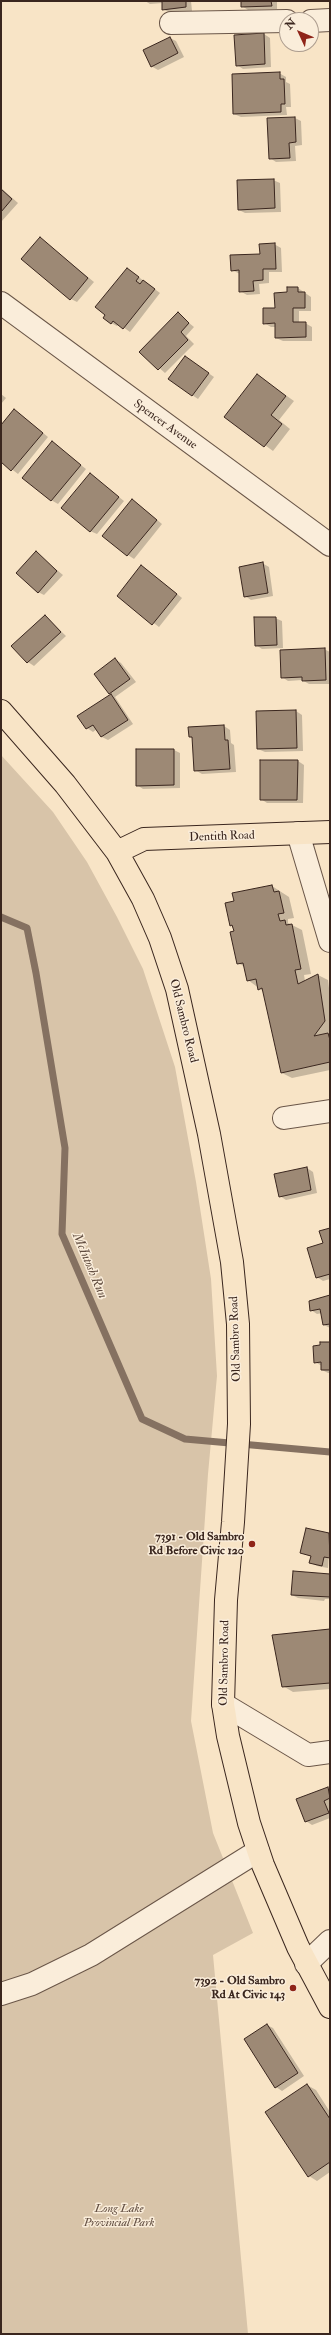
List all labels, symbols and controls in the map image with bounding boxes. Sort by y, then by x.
north arrow [279,12,319,52]
text: N [283,16,299,32]
street label: Spencer Avenue [130,397,200,453]
street label: Dentith Road [189,829,255,845]
street label: Old Sambro Road [166,978,200,1064]
water label: McIntosh Run [68,1231,110,1301]
street label: Old Sambro Road [227,1296,245,1382]
place label: 7391 - Old Sambro Rd Before Civic 120 [149,1530,244,1558]
marker: 7391 - Old Sambro Rd Before Civic 120 [247,1539,257,1549]
street label: Old Sambro Road [217,1620,233,1706]
place label: 7392 - Old Sambro Rd At Civic 143 [194,1974,285,2002]
marker: 7392 - Old Sambro Rd At Civic 143 [288,1983,298,1993]
park label: Long Lake Provincial Park [83,2202,155,2230]

